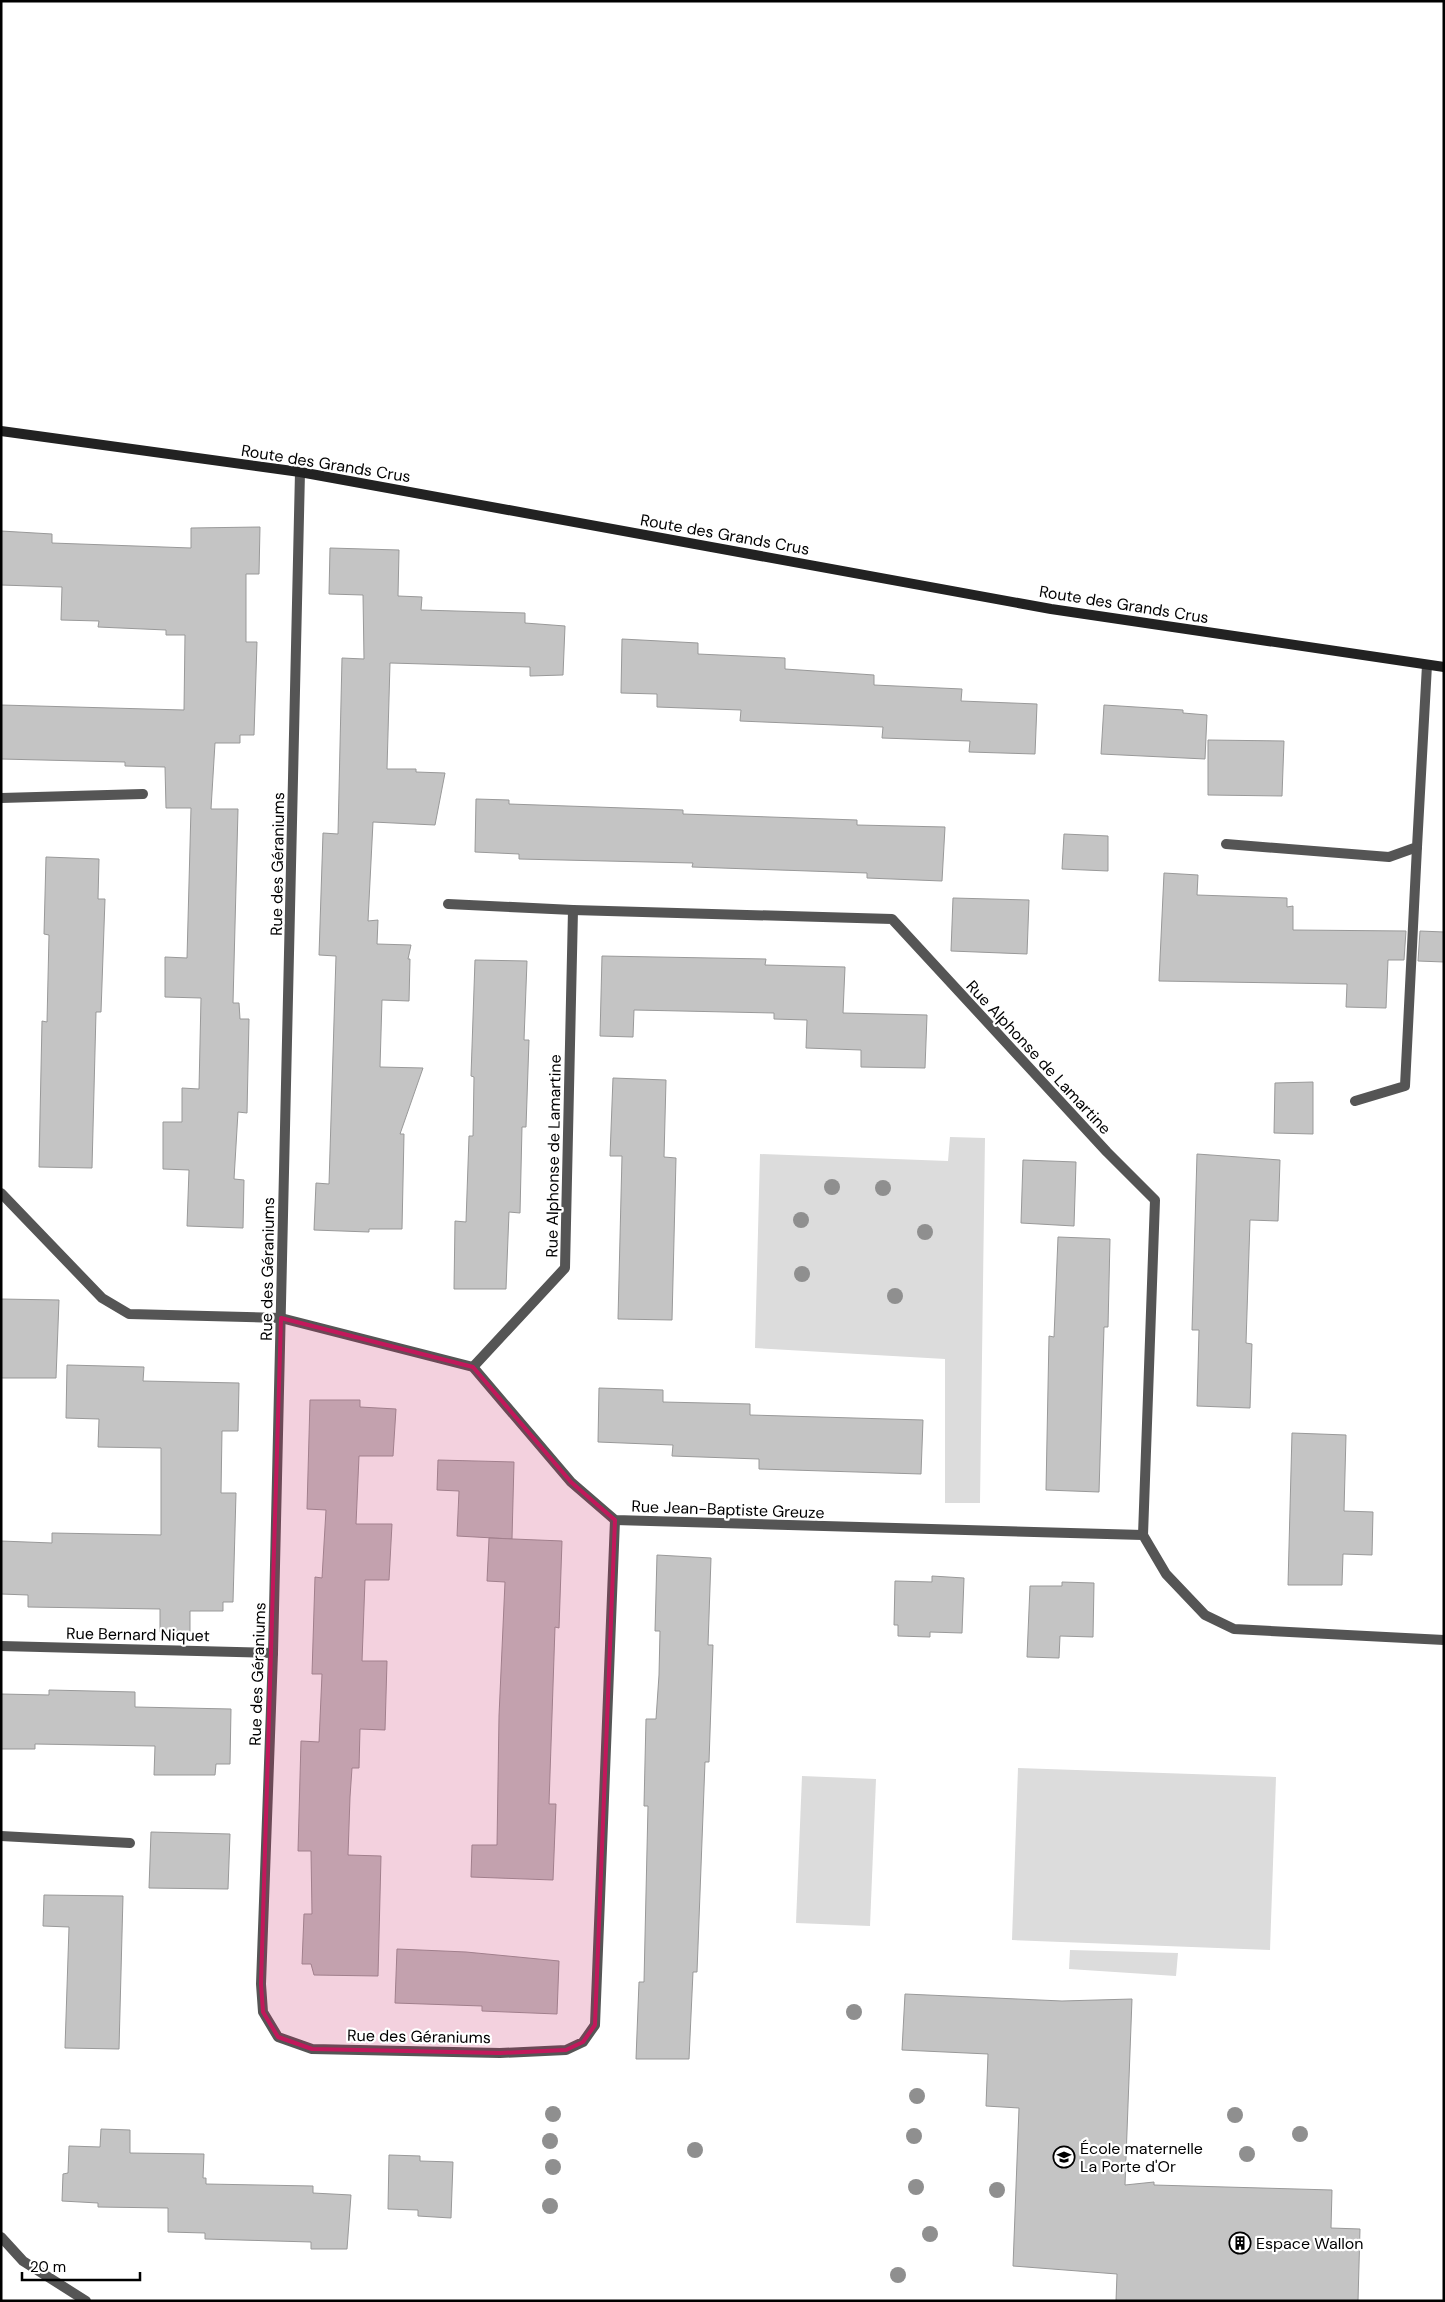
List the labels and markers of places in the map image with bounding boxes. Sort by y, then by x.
place label: École maternelle La Porte d'Or [1080,2138,1203,2177]
school or university icon: École maternelle La Porte d'Or [1052,2145,1076,2169]
building icon: Espace Wallon [1228,2231,1252,2255]
place label: Espace Wallon [1256,2233,1364,2254]

